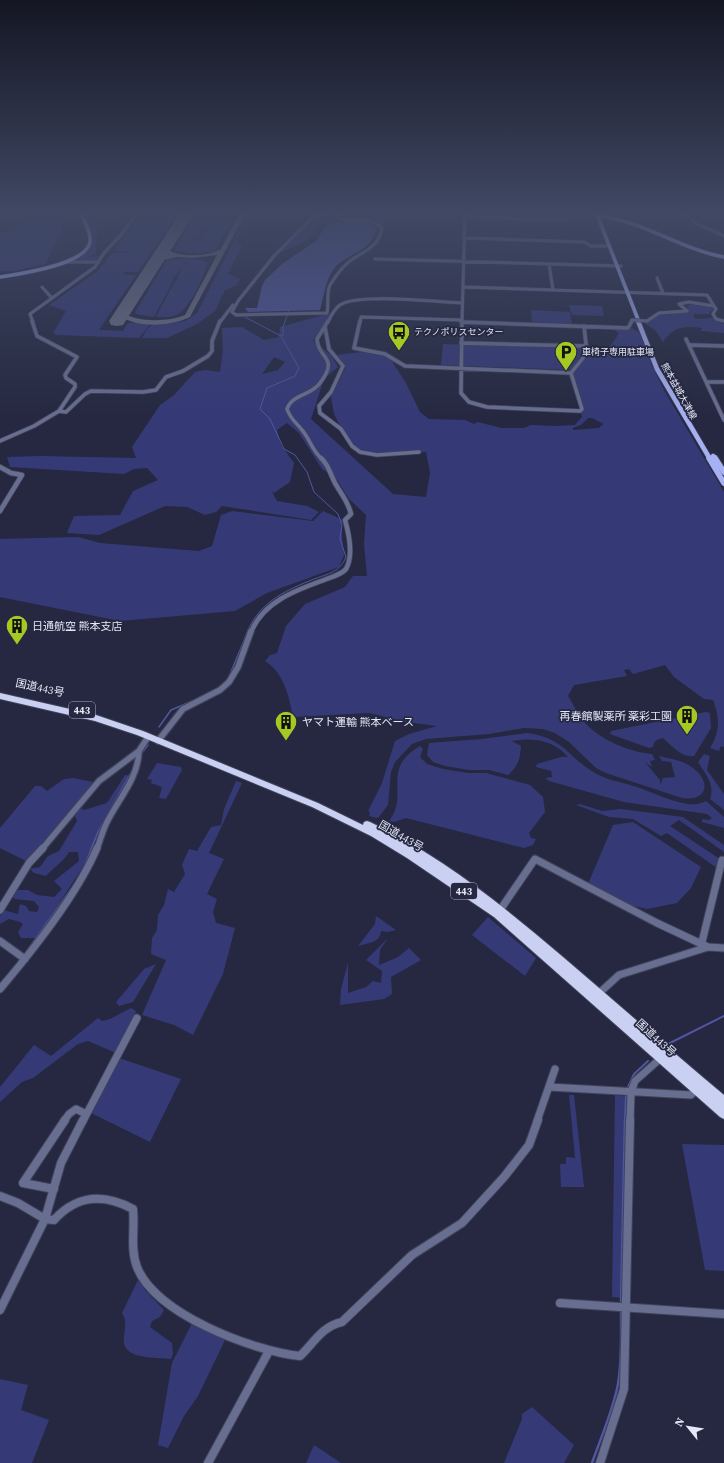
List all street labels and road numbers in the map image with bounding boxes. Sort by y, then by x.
street label: 熊本益城大津線 [658,361,700,422]
street label: 国道443号 [14,676,66,700]
road number: 443 [69,702,95,718]
street label: 国道443号 [376,817,426,855]
road number: 443 [451,883,477,899]
street label: 国道443号 [633,1016,679,1060]

